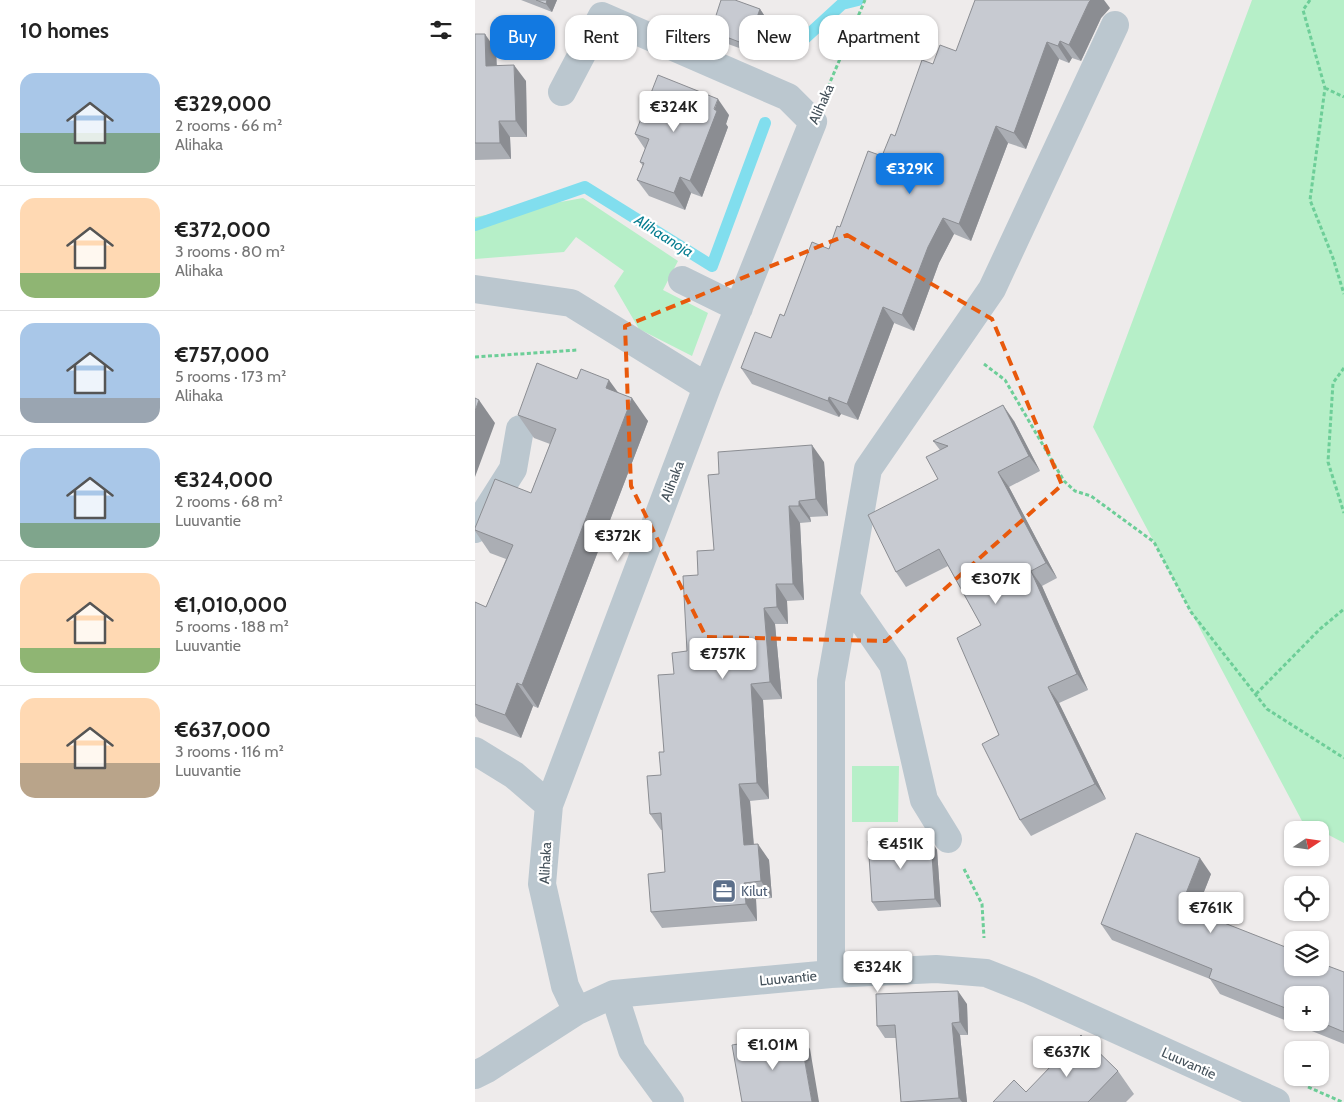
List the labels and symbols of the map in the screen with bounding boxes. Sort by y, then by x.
street label: Alihaka [804,81,838,127]
pin: €324K [639,90,709,133]
pin: €329K [875,152,945,195]
water label: Alihaanoja [631,210,697,261]
street label: Alihaka [656,458,688,504]
pin: €372K [583,520,653,562]
pin: €307K [961,562,1031,605]
pin: €757K [688,638,758,680]
north arrow [1284,821,1329,866]
pin: €451K [866,828,936,870]
street label: Alihaka [535,841,555,884]
office icon: Kilut [711,878,737,904]
place label: Kilut [741,882,768,900]
pin: €761K [1176,892,1246,934]
pin: €324K [843,950,913,993]
street label: Luuvantie [758,967,818,989]
pin: €1.01M [732,1028,814,1071]
pin: €637K [1032,1036,1102,1078]
street label: Luuvantie [1159,1043,1219,1083]

